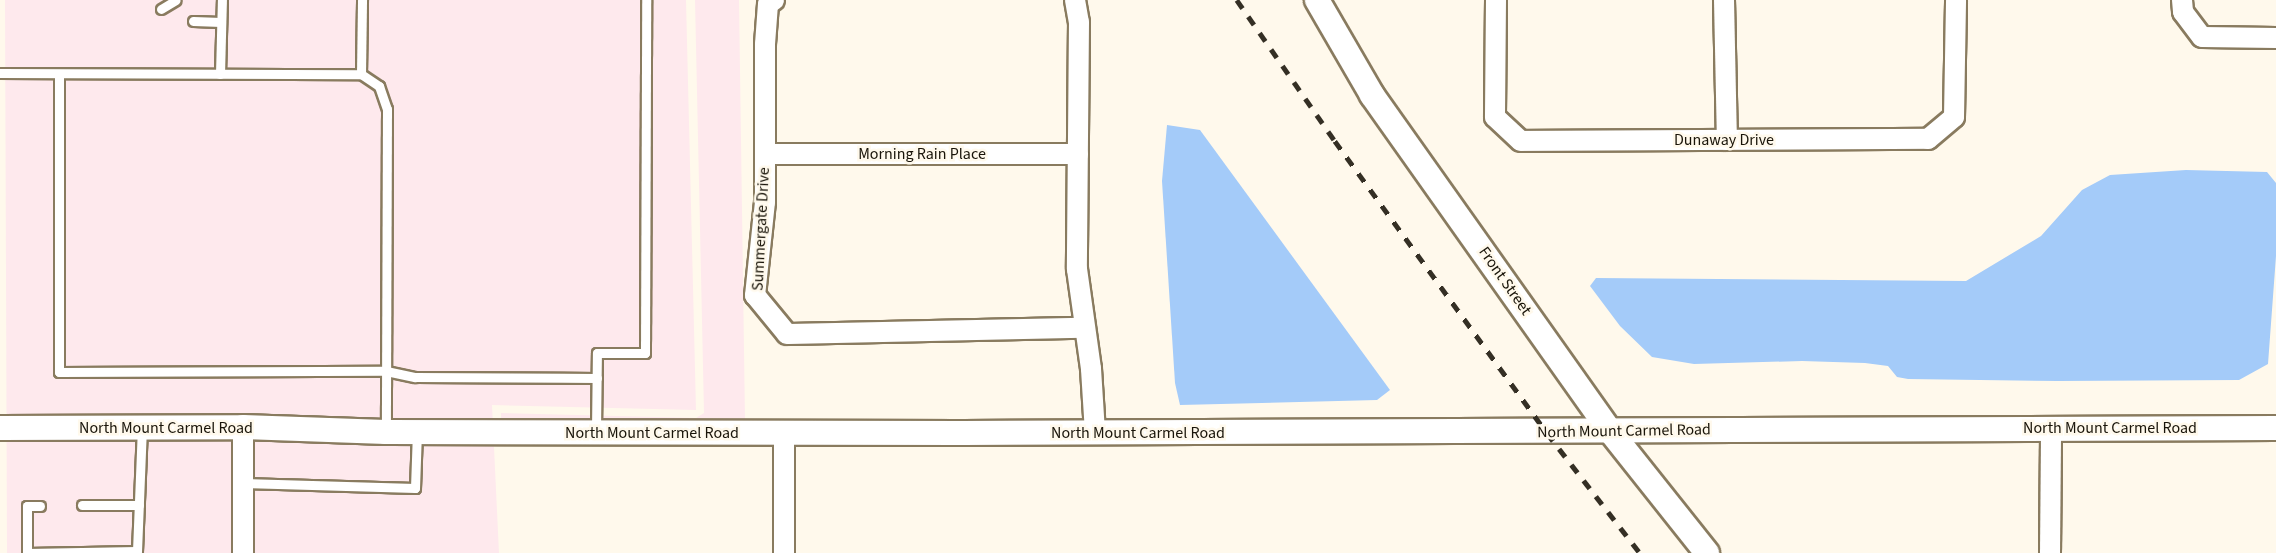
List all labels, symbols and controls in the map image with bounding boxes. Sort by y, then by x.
street label: Dunaway Drive [1674,130,1774,150]
street label: Morning Rain Place [858,144,986,164]
street label: Summergate Drive [748,167,774,291]
street label: Front Street [1474,243,1536,319]
street label: North Mount Carmel Road [79,418,253,438]
street label: North Mount Carmel Road [2023,418,2197,438]
street label: North Mount Carmel Road [1537,420,1711,442]
street label: North Mount Carmel Road [565,423,739,443]
street label: North Mount Carmel Road [1051,423,1225,443]

